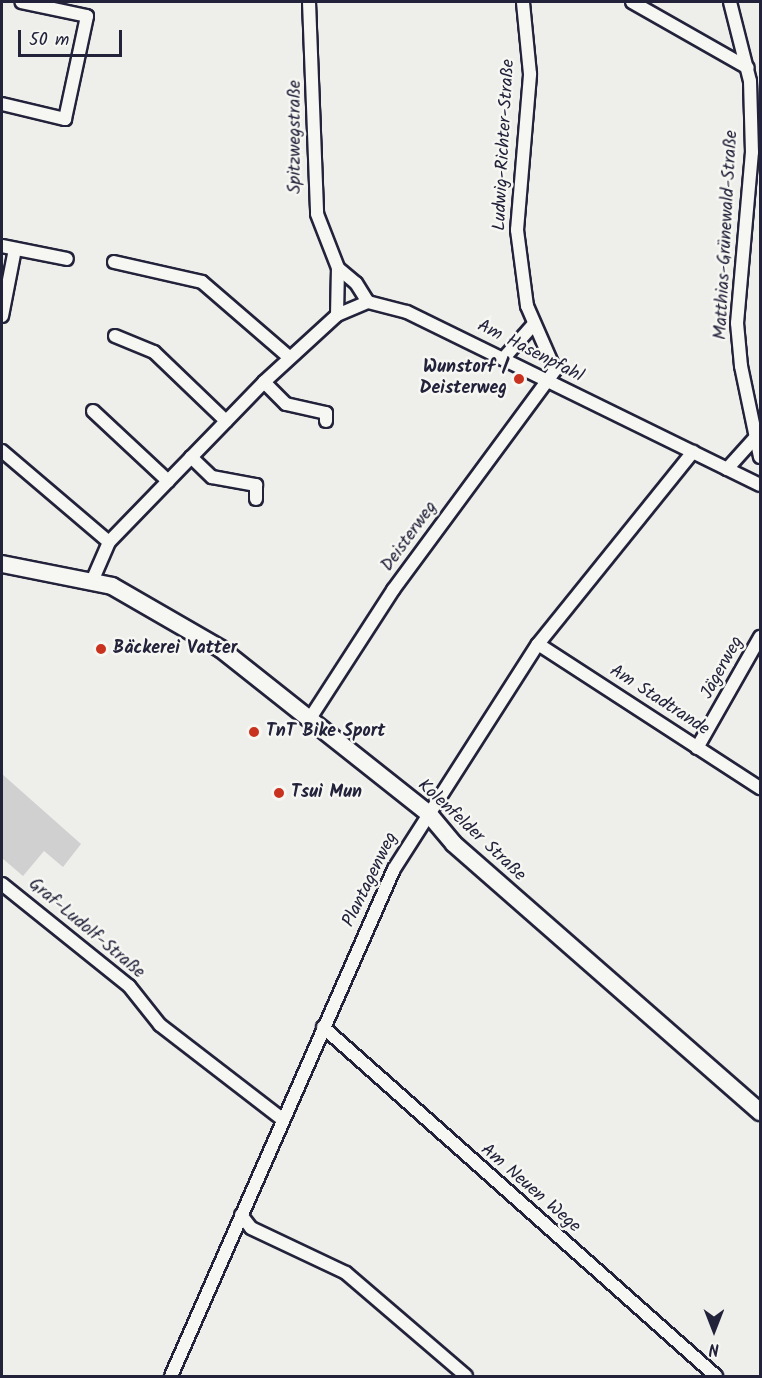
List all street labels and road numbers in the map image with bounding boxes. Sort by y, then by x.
street label: Ludwig-Richter-Straße [490,59,520,231]
street label: Spitzwegstraße [285,80,307,194]
street label: Matthias-Grünewald-Straße [711,130,743,340]
street label: Am Hasenpfahl [473,316,587,388]
street label: Deisterweg [377,498,443,576]
street label: Jägerweg [697,633,749,703]
street label: Am Stadtrande [605,661,713,741]
street label: Kolenfelder Straße [412,775,530,887]
street label: Plantagenweg [339,829,403,931]
street label: Graf-Ludolf-Straße [24,874,148,984]
street label: Am Neuen Wege [476,1140,584,1238]

